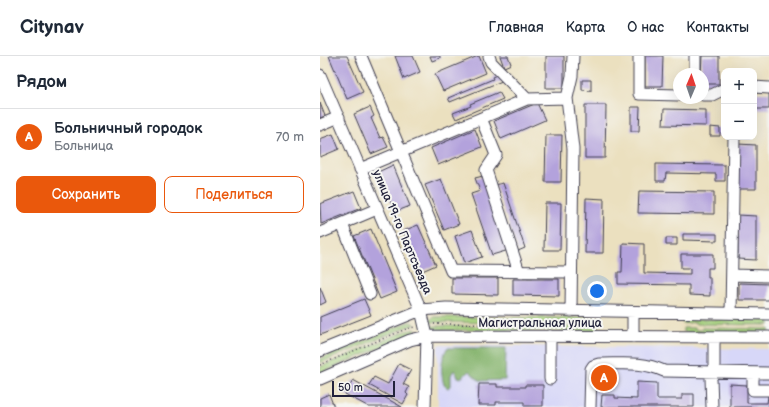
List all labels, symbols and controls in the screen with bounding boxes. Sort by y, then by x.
text: Citynav [20,16,84,39]
text: Главная [489,19,544,36]
text: Карта [566,19,605,36]
text: О нас [627,19,664,36]
text: Контакты [686,19,749,36]
north arrow [673,68,709,104]
map controls [721,68,757,140]
button: + [721,68,757,104]
text: Рядом [16,72,67,92]
button: − [721,104,757,140]
text: Больничный городок [54,119,202,138]
text: A [25,129,33,145]
text: 70 m [276,129,304,145]
text: Больница [54,138,113,154]
street label: улица 19-го Партсъезда [369,168,435,296]
button: Сохранить [16,176,156,213]
button: Поделиться [164,176,304,213]
your location [587,281,607,301]
street label: Магистральная улица [478,316,602,331]
pin: A [591,363,617,393]
scale bar [332,379,395,398]
text: 50 m [338,381,363,394]

